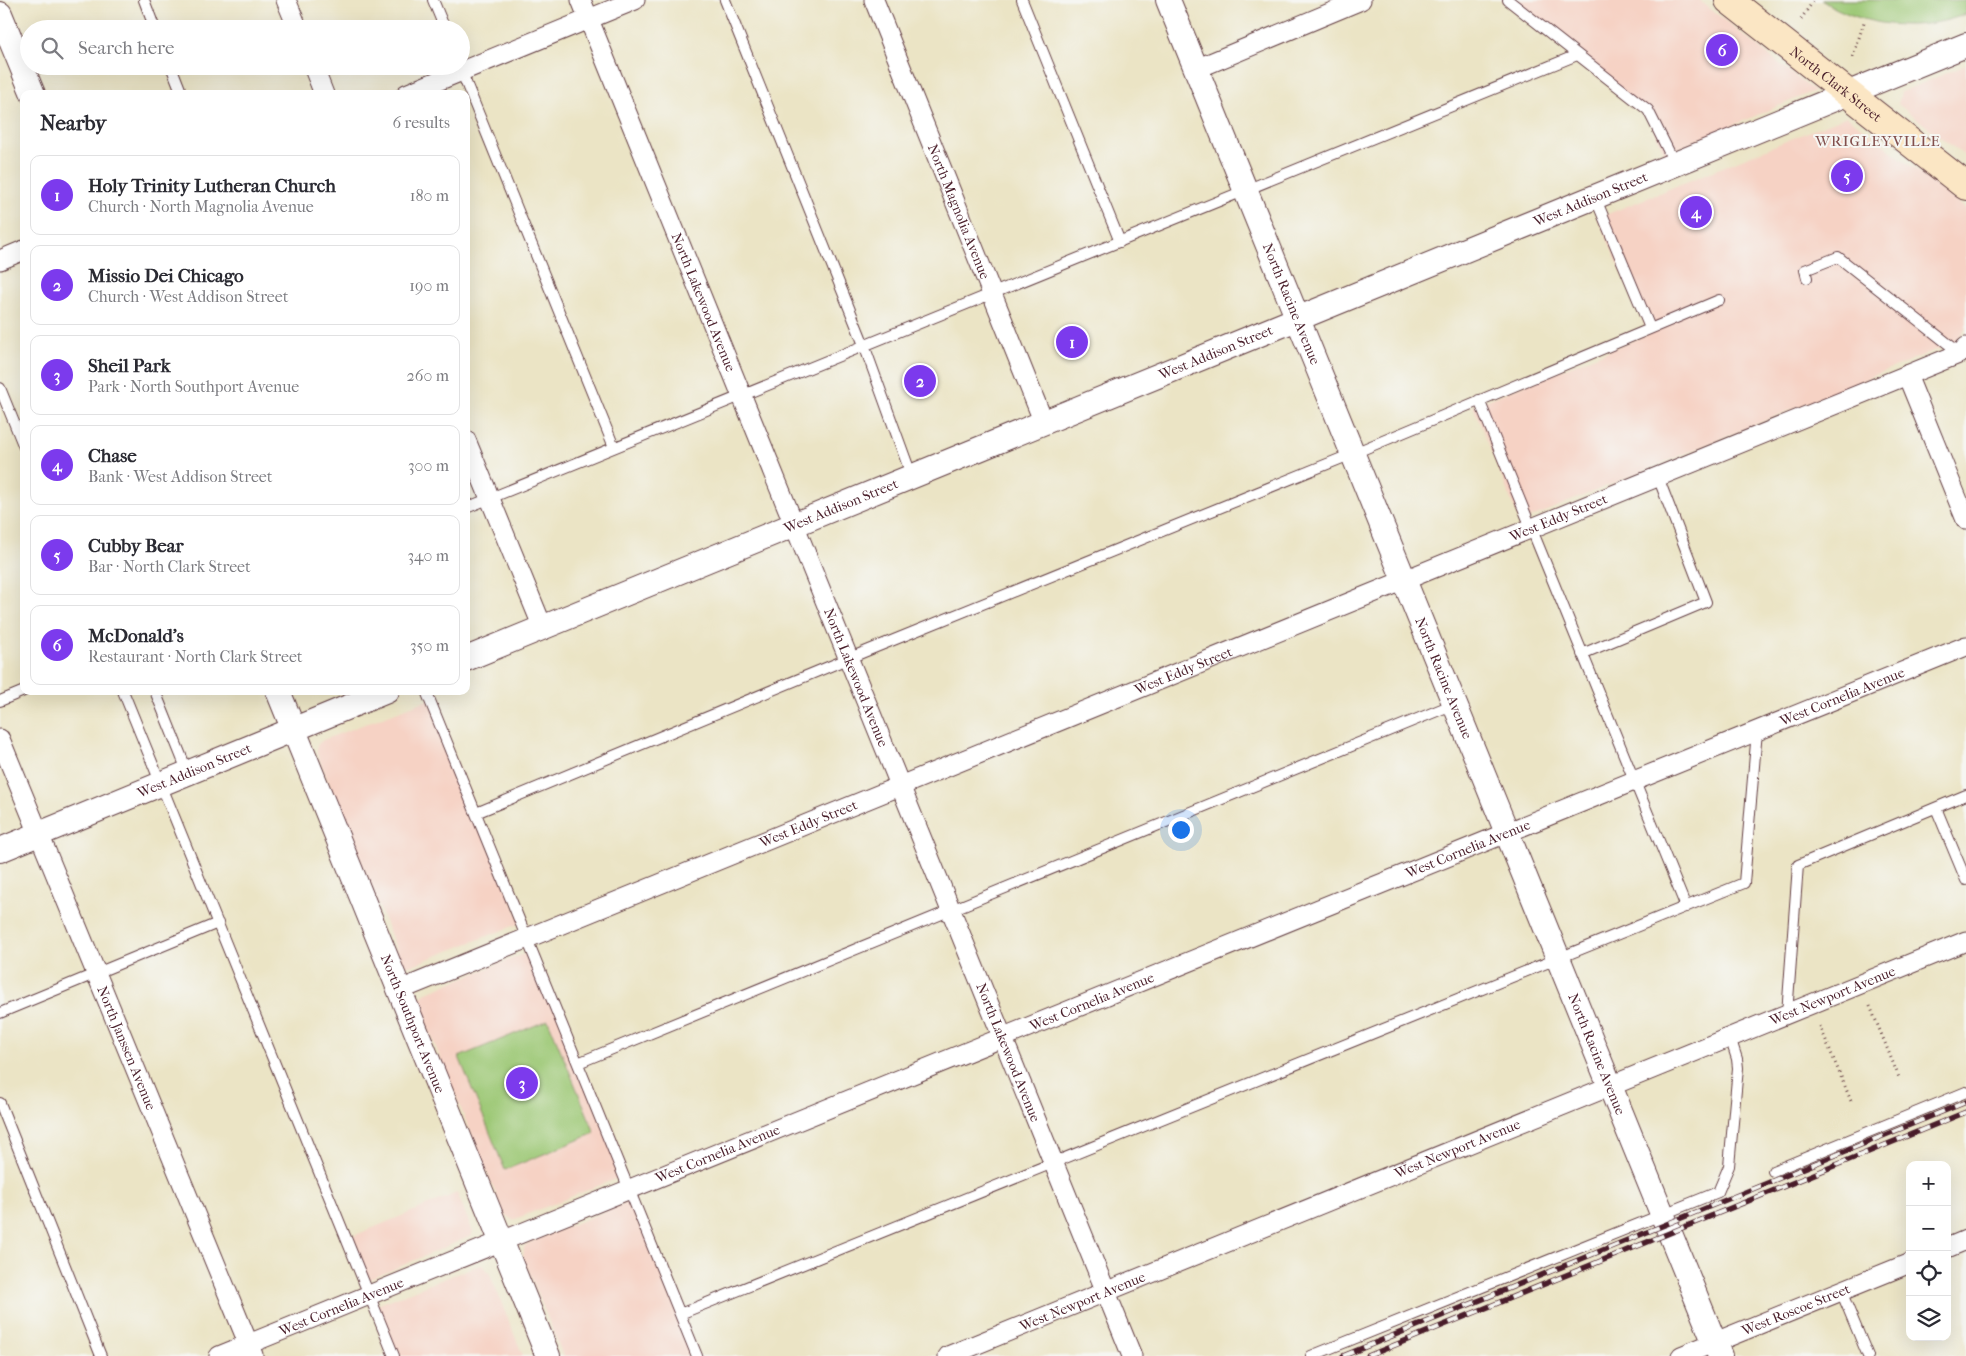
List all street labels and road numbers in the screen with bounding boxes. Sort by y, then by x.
street label: North Clark Street [1786,43,1885,126]
street label: North Magnolia Avenue [924,142,993,282]
street label: West Addison Street [1530,168,1650,230]
street label: North Lakewood Avenue [667,230,739,374]
street label: North Racine Avenue [1259,241,1324,367]
street label: West Addison Street [1155,322,1275,384]
street label: West Addison Street [781,475,901,537]
street label: West Eddy Street [1506,490,1610,546]
street label: North Lakewood Avenue [820,605,892,749]
street label: North Racine Avenue [1411,615,1476,742]
street label: West Eddy Street [1131,643,1235,699]
street label: West Cornelia Avenue [1777,664,1907,730]
street label: West Addison Street [134,740,254,802]
street label: West Eddy Street [756,796,860,852]
street label: West Cornelia Avenue [1402,816,1533,882]
street label: North Southport Avenue [377,952,448,1096]
street label: West Newport Avenue [1766,963,1898,1030]
street label: West Cornelia Avenue [1026,969,1157,1035]
street label: North Lakewood Avenue [972,981,1044,1125]
street label: North Janssen Avenue [93,984,160,1113]
street label: North Racine Avenue [1564,991,1629,1118]
street label: West Newport Avenue [1391,1116,1523,1182]
street label: West Cornelia Avenue [652,1121,782,1187]
street label: West Newport Avenue [1016,1268,1148,1335]
street label: West Cornelia Avenue [276,1274,406,1340]
street label: West Roscoe Street [1738,1280,1853,1340]

